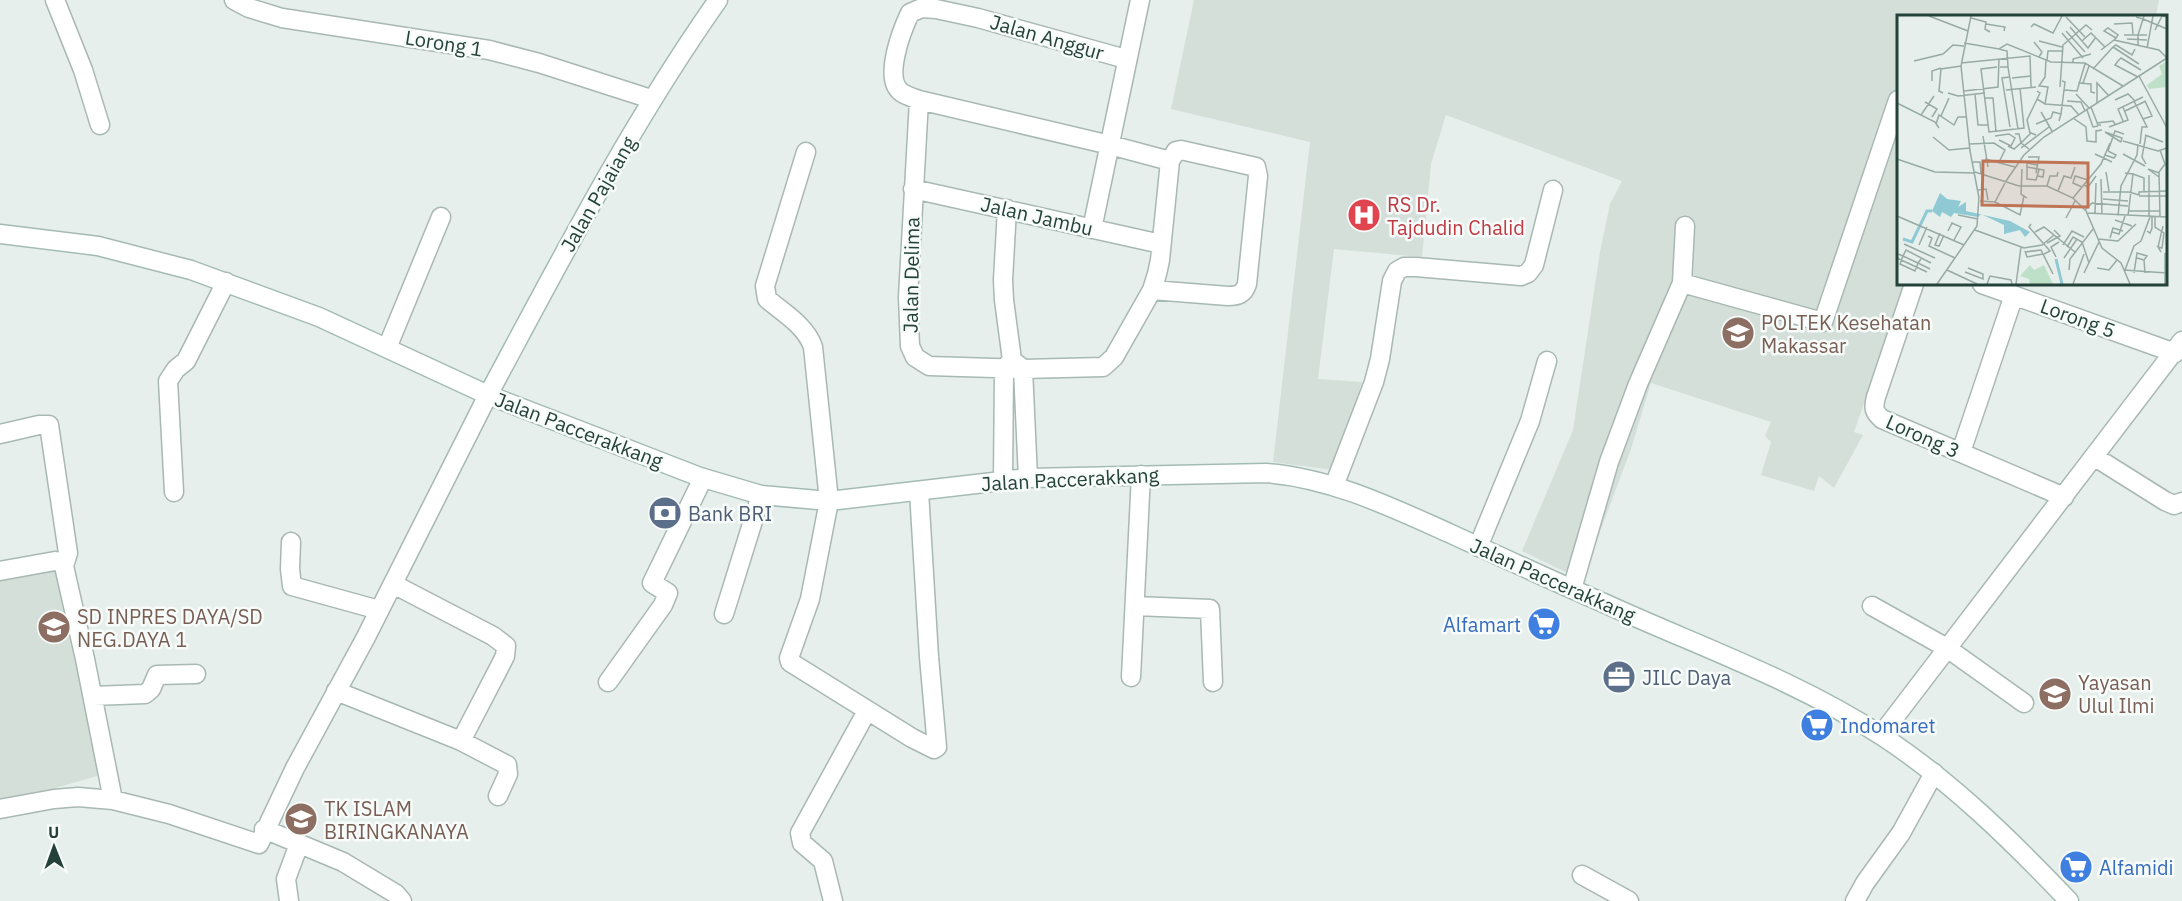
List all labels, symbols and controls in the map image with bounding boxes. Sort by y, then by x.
street label: Jalan Anggur [987,8,1107,66]
inset map [1897,15,2167,285]
street label: Lorong 1 [403,24,485,62]
street label: Jalan Pajaiang [554,131,642,257]
street label: Jalan Jambu [978,190,1096,242]
place label: RS Dr. Tajdudin Chalid [1387,191,1525,241]
hospital icon: RS Dr. Tajdudin Chalid [1346,197,1382,233]
street label: Jalan Delima [896,216,926,333]
street label: Lorong 5 [2037,292,2119,344]
place label: POLTEK Kesehatan Makassar [1761,309,1931,359]
school or university icon: POLTEK Kesehatan Makassar [1720,315,1756,351]
street label: Jalan Paccerakkang [491,385,667,475]
street label: Lorong 3 [1882,408,1964,464]
street label: Jalan Paccerakkang [980,461,1160,497]
bank icon: Bank BRI [647,495,683,531]
place label: Bank BRI [688,500,772,527]
street label: Jalan Paccerakkang [1466,531,1640,629]
place label: SD INPRES DAYA/SD NEG.DAYA 1 [77,603,263,653]
supermarket icon: Alfamart [1526,606,1562,642]
school or university icon: SD INPRES DAYA/SD NEG.DAYA 1 [36,609,72,645]
place label: Alfamart [1443,611,1521,638]
office icon: JILC Daya [1601,659,1637,695]
place label: JILC Daya [1642,664,1731,691]
place label: Yayasan Ulul Ilmi [2078,669,2154,719]
school or university icon: Yayasan Ulul Ilmi [2037,676,2073,712]
supermarket icon: Indomaret [1799,707,1835,743]
place label: Indomaret [1840,712,1936,739]
place label: TK ISLAM BIRINGKANAYA [324,795,469,845]
school or university icon: TK ISLAM BIRINGKANAYA [283,801,319,837]
north arrow [24,817,84,877]
text: U [48,822,59,842]
supermarket icon: Alfamidi [2058,849,2094,885]
place label: Alfamidi [2099,854,2173,881]

